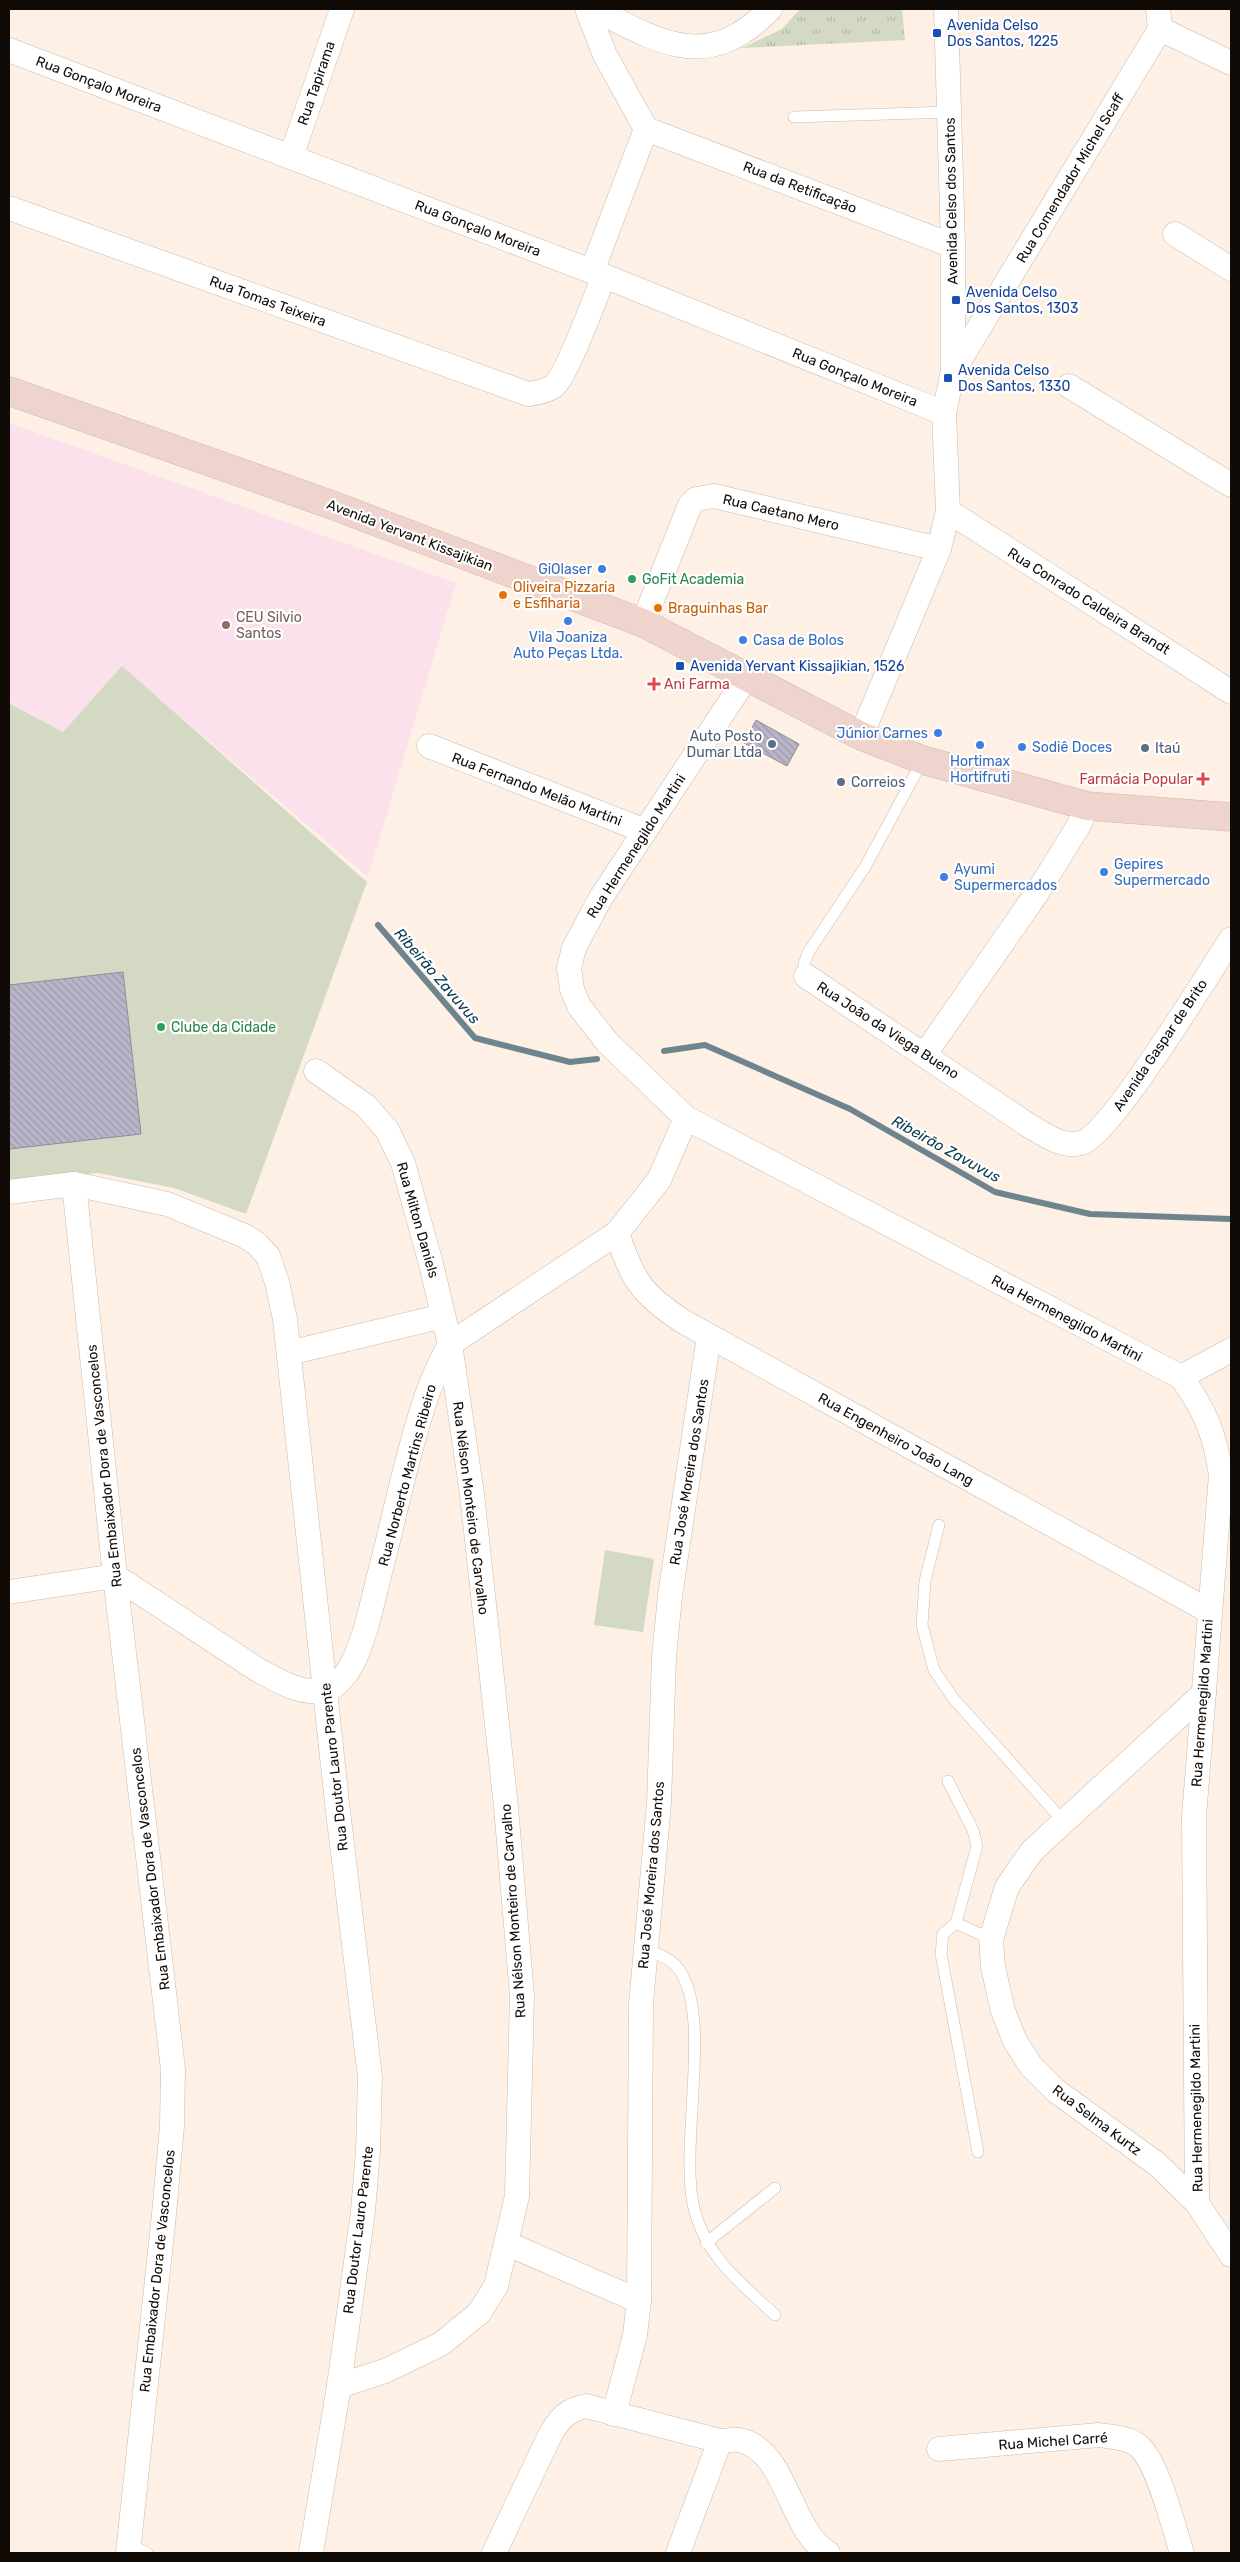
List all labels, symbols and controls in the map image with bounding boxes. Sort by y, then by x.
place label: Avenida Celso Dos Santos, 1225 [947,17,1058,50]
marker: Avenida Celso Dos Santos, 1225 [931,27,943,39]
street label: Rua Tapirama [294,39,339,127]
street label: Rua Gonçalo Moreira [33,53,164,116]
street label: Rua Comendador Michel Scaff [1013,90,1128,266]
street label: Avenida Celso dos Santos [942,117,961,285]
street label: Rua da Retificação [740,158,859,217]
street label: Rua Gonçalo Moreira [412,197,543,260]
street label: Rua Tomas Teixeira [207,272,329,331]
place label: Avenida Celso Dos Santos, 1303 [966,284,1078,317]
marker: Avenida Celso Dos Santos, 1303 [950,294,962,306]
street label: Rua Gonçalo Moreira [790,345,920,410]
place label: Avenida Celso Dos Santos, 1330 [958,362,1070,395]
marker: Avenida Celso Dos Santos, 1330 [942,372,954,384]
street label: Rua Caetano Mero [721,491,841,534]
street label: Avenida Yervant Kissajikian [324,496,495,575]
street label: Rua Conrado Caldeira Brandt [1004,544,1174,659]
place label: GiOlaser [538,561,593,578]
marker: GiOlaser [596,563,608,575]
place label: GoFit Academia [642,571,744,588]
marker: GoFit Academia [626,573,638,585]
place label: Oliveira Pizzaria e Esfiharia [513,579,615,612]
marker: Oliveira Pizzaria e Esfiharia [497,589,509,601]
place label: Braguinhas Bar [668,600,769,617]
marker: Braguinhas Bar [652,602,664,614]
place label: CEU Silvio Santos [236,609,302,642]
marker: Vila Joaniza Auto Peças Ltda. [562,615,574,627]
marker: CEU Silvio Santos [220,619,232,631]
place label: Vila Joaniza Auto Peças Ltda. [513,629,623,662]
place label: Casa de Bolos [753,632,844,649]
marker: Casa de Bolos [737,634,749,646]
place label: Avenida Yervant Kissajikian, 1526 [690,658,904,675]
marker: Avenida Yervant Kissajikian, 1526 [674,660,686,672]
place label: Ani Farma [664,676,730,693]
marker: Ani Farma [648,678,660,690]
place label: Júnior Carnes [837,725,928,742]
marker: Júnior Carnes [932,727,944,739]
place label: Auto Posto Dumar Ltda [687,728,762,761]
marker: Auto Posto Dumar Ltda [766,738,778,750]
marker: Hortimax Hortifruti [974,739,986,751]
place label: Sodiê Doces [1032,739,1112,756]
place label: Itaú [1155,740,1180,757]
marker: Sodiê Doces [1016,741,1028,753]
marker: Itaú [1139,742,1151,754]
street label: Rua Fernando Melão Martini [449,749,624,830]
place label: Hortimax Hortifruti [950,753,1010,786]
street label: Rua Hermenegildo Martini [583,771,689,922]
place label: Farmácia Popular [1080,771,1194,788]
marker: Farmácia Popular [1197,773,1209,785]
place label: Correios [851,774,905,791]
marker: Correios [835,776,847,788]
place label: Gepires Supermercado [1114,856,1210,889]
place label: Ayumi Supermercados [954,861,1057,894]
marker: Gepires Supermercado [1098,866,1110,878]
marker: Ayumi Supermercados [938,871,950,883]
water label: Ribeirão Zavuvus [390,924,484,1028]
street label: Avenida Gaspar de Brito [1110,976,1211,1115]
street label: Rua João da Viega Bueno [813,978,962,1083]
place label: Clube da Cidade [171,1019,276,1036]
marker: Clube da Cidade [155,1021,167,1033]
water label: Ribeirão Zavuvus [889,1112,1004,1186]
street label: Rua Milton Daniels [393,1160,442,1280]
street label: Rua Hermenegildo Martini [988,1271,1145,1365]
street label: Rua Embaixador Dora de Vasconcelos [83,1344,126,1588]
street label: Rua José Moreira dos Santos [666,1378,713,1566]
street label: Rua Norberto Martins Ribeiro [375,1382,440,1568]
street label: Rua Engenheiro João Lang [815,1389,977,1489]
street label: Rua Nélson Monteiro de Carvalho [449,1400,492,1616]
street label: Rua Hermenegildo Martini [1188,1618,1217,1788]
street label: Rua Doutor Lauro Parente [317,1682,352,1852]
street label: Rua Embaixador Dora de Vasconcelos [127,1747,174,1991]
street label: Rua José Moreira dos Santos [635,1780,668,1970]
street label: Rua Nélson Monteiro de Carvalho [498,1803,529,2019]
street label: Rua Hermenegildo Martini [1187,2024,1206,2192]
street label: Rua Selma Kurtz [1049,2081,1144,2159]
street label: Rua Doutor Lauro Parente [340,2145,377,2315]
street label: Rua Embaixador Dora de Vasconcelos [136,2149,179,2393]
street label: Rua Michel Carré [998,2429,1108,2454]

